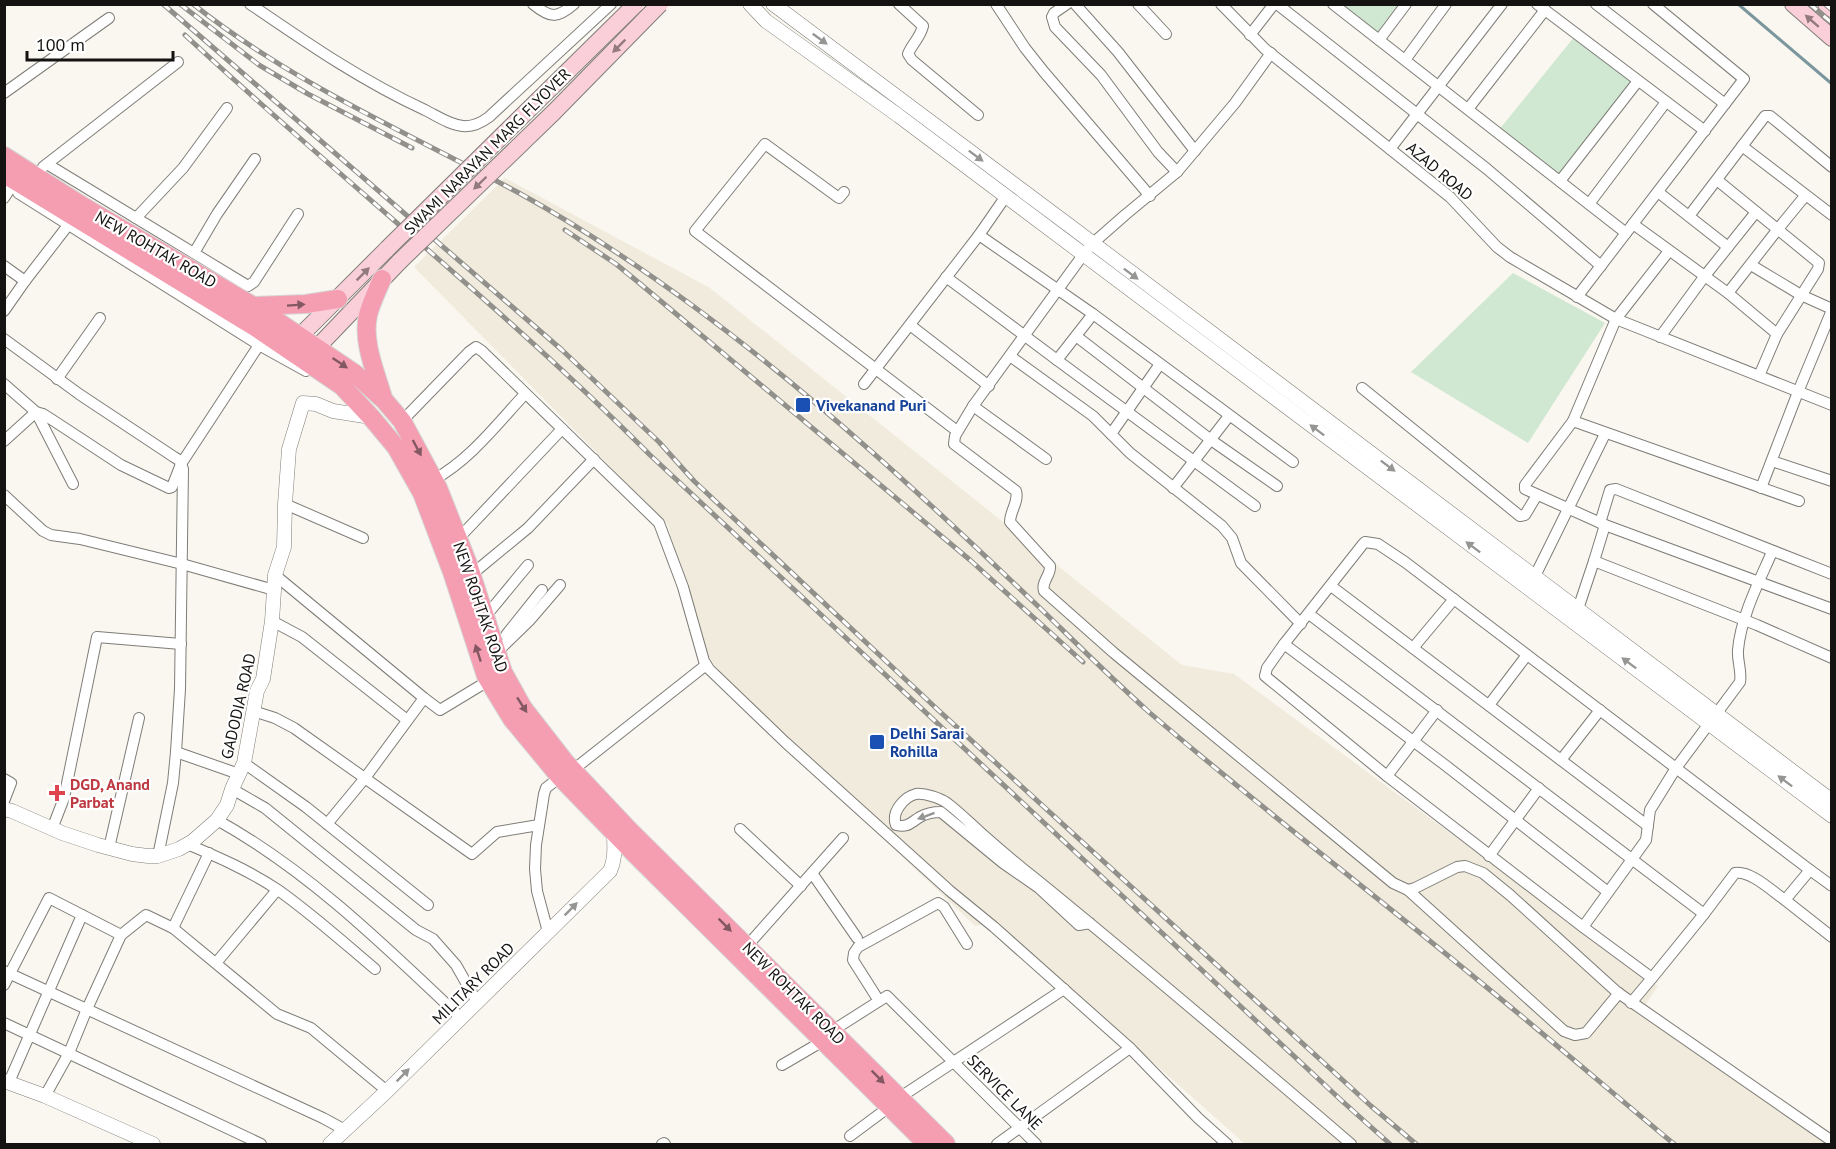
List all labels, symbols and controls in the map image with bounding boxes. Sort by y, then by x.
one-way arrow [1805,15,1820,28]
scale bar [27,24,172,62]
text: 100 m [36,33,85,56]
one-way arrow [812,33,827,45]
one-way arrow [612,39,626,54]
street label: SWAMI NARAYAN MARG FLYOVER [399,63,575,239]
street label: AZAD ROAD [1403,137,1477,205]
one-way arrow [968,149,984,162]
one-way arrow [473,176,488,190]
street label: NEW ROHTAK ROAD [92,206,220,292]
one-way arrow [355,267,369,281]
one-way arrow [1124,267,1139,279]
one-way arrow [287,300,306,310]
one-way arrow [332,357,348,368]
place label: Vivekanand Puri [815,395,927,415]
marker: Vivekanand Puri [794,396,812,414]
one-way arrow [1309,424,1325,436]
one-way arrow [412,440,422,457]
one-way arrow [1380,460,1396,473]
street label: NEW ROHTAK ROAD [449,539,513,675]
one-way arrow [1465,540,1481,553]
one-way arrow [473,644,483,662]
street label: GADODIA ROAD [216,651,260,761]
one-way arrow [1622,658,1637,670]
one-way arrow [517,697,528,713]
place label: Delhi Sarai Rohilla [890,723,965,761]
marker: Delhi Sarai Rohilla [868,733,886,751]
place label: DGD, Anand Parbat [70,774,150,812]
one-way arrow [1777,775,1793,787]
marker: DGD, Anand Parbat [48,784,66,802]
one-way arrow [917,811,935,821]
one-way arrow [564,902,578,916]
one-way arrow [718,918,733,932]
street label: MILITARY ROAD [428,938,518,1028]
street label: NEW ROHTAK ROAD [739,938,849,1048]
street label: SERVICE LANE [963,1050,1047,1134]
one-way arrow [395,1069,409,1083]
one-way arrow [871,1070,885,1084]

